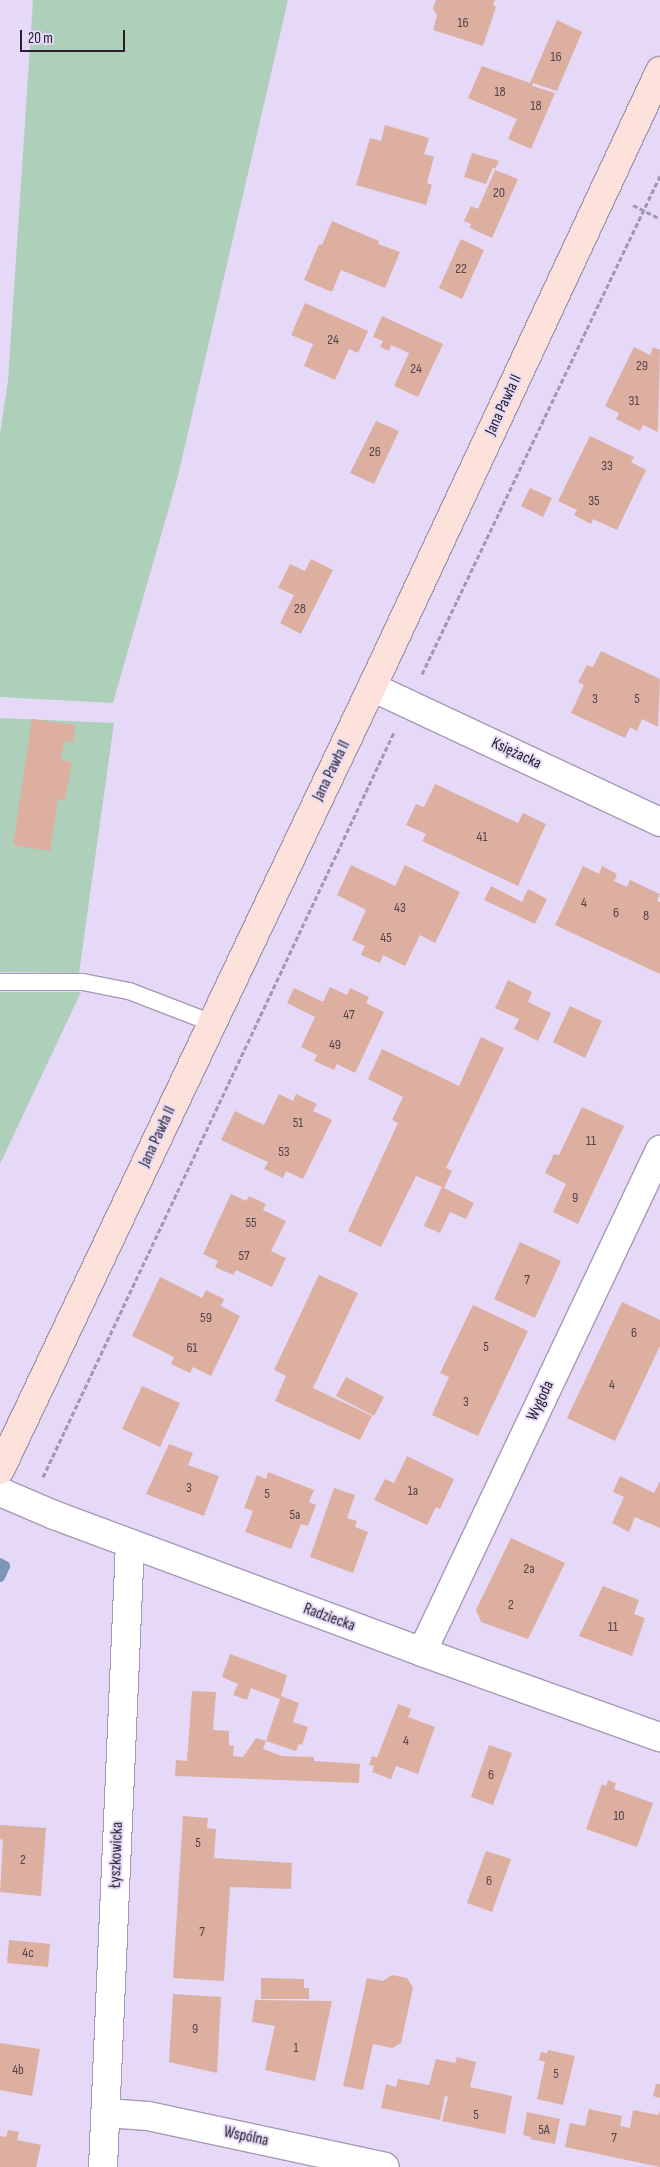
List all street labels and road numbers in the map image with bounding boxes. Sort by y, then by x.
street label: Jana Pawła II [482,372,526,438]
street label: Księżacka [488,734,544,774]
street label: Jana Pawła II [309,738,355,804]
street label: Jana Pawła II [136,1104,180,1170]
street label: Wygoda [523,1378,559,1424]
street label: Radziecka [300,1600,358,1636]
street label: Łyszkowicka [106,1822,128,1888]
street label: Wspólna [222,2123,270,2151]

